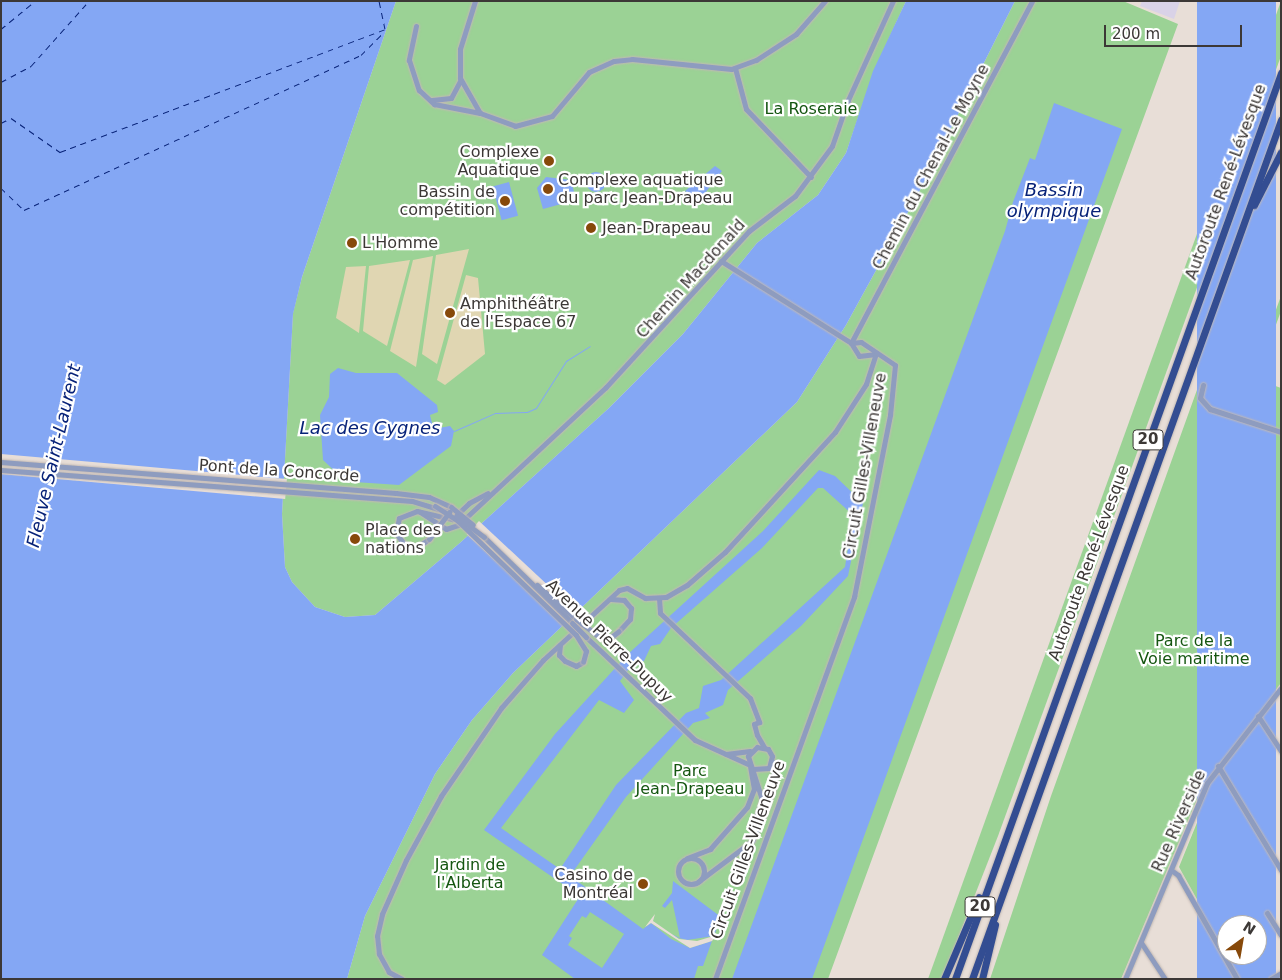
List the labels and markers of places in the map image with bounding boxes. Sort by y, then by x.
place label: Complexe Aquatique [457,142,539,180]
marker: Complexe Aquatique [543,155,555,167]
place label: Complexe aquatique du parc Jean-Drapeau [558,170,732,208]
place label: Bassin de compétition [399,182,495,220]
marker: Complexe aquatique du parc Jean-Drapeau [542,183,554,195]
marker: Bassin de compétition [499,195,511,207]
place label: Jean-Drapeau [602,218,711,238]
marker: Jean-Drapeau [584,221,598,235]
place label: L'Homme [362,233,438,253]
marker: L'Homme [346,237,358,249]
place label: Amphithéâtre de l'Espace 67 [460,294,576,332]
marker: Amphithéâtre de l'Espace 67 [444,307,456,319]
place label: Place des nations [365,520,441,558]
marker: Place des nations [349,533,361,545]
place label: Casino de Montréal [554,865,633,903]
marker: Casino de Montréal [637,878,649,890]

